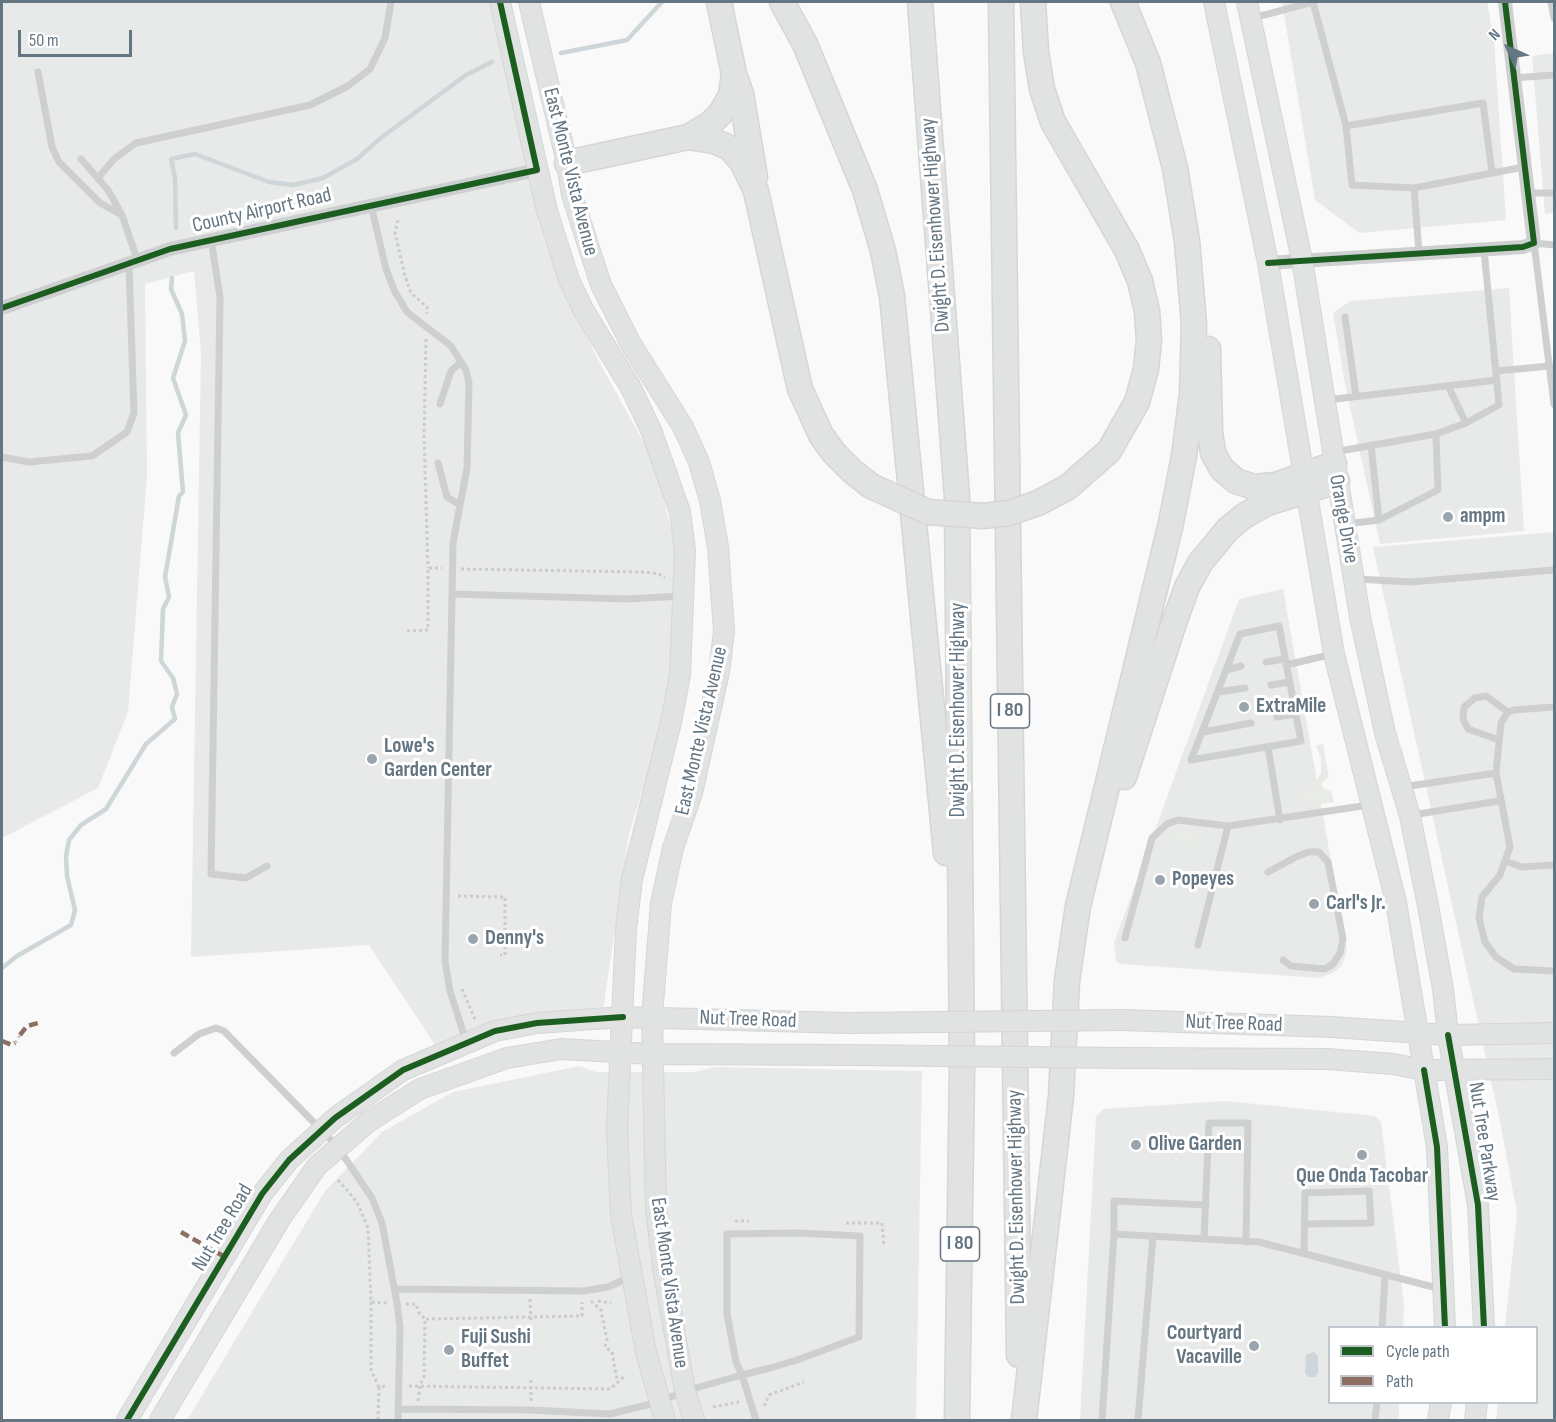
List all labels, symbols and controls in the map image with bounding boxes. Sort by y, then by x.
scale bar [21,18,135,56]
north arrow [1478,18,1538,78]
text: N [1485,25,1505,45]
text: 50 m [29,30,59,51]
street label: East Monte Vista Avenue [537,86,603,258]
street label: Dwight D. Eisenhower Highway [916,117,956,333]
street label: County Airport Road [190,183,334,239]
street label: Orange Drive [1323,473,1363,565]
place label: ampm [1460,504,1506,530]
marker: ampm [1441,510,1455,524]
street label: Dwight D. Eisenhower Highway [946,603,972,817]
street label: East Monte Vista Avenue [670,644,734,818]
road number: I 80 [990,694,1030,728]
place label: ExtraMile [1256,694,1326,720]
marker: ExtraMile [1237,700,1251,714]
place label: Lowe's Garden Center [384,734,492,784]
marker: Lowe's Garden Center [365,752,379,766]
place label: Popeyes [1172,867,1234,893]
marker: Popeyes [1153,873,1167,887]
place label: Carl's Jr. [1326,891,1386,917]
marker: Carl's Jr. [1307,897,1321,911]
place label: Denny's [485,926,544,952]
marker: Denny's [466,932,480,946]
street label: Nut Tree Road [699,1006,797,1034]
street label: Nut Tree Road [1185,1010,1283,1038]
street label: Nut Tree Parkway [1462,1081,1506,1203]
street label: Dwight D. Eisenhower Highway [1003,1090,1031,1304]
place label: Olive Garden [1148,1132,1242,1158]
marker: Olive Garden [1129,1138,1143,1152]
marker: Que Onda Tacobar [1355,1148,1369,1162]
place label: Que Onda Tacobar [1296,1164,1428,1190]
street label: Nut Tree Road [187,1180,259,1276]
street label: East Monte Vista Avenue [645,1196,693,1370]
road number: I 80 [940,1227,980,1261]
place label: Courtyard Vacaville [1167,1321,1242,1371]
place label: Fuji Sushi Buffet [461,1325,531,1375]
legend [1328,1326,1538,1404]
marker: Courtyard Vacaville [1247,1339,1261,1353]
text: Cycle path [1386,1341,1450,1362]
marker: Fuji Sushi Buffet [442,1343,456,1357]
text: Path [1386,1371,1414,1392]

